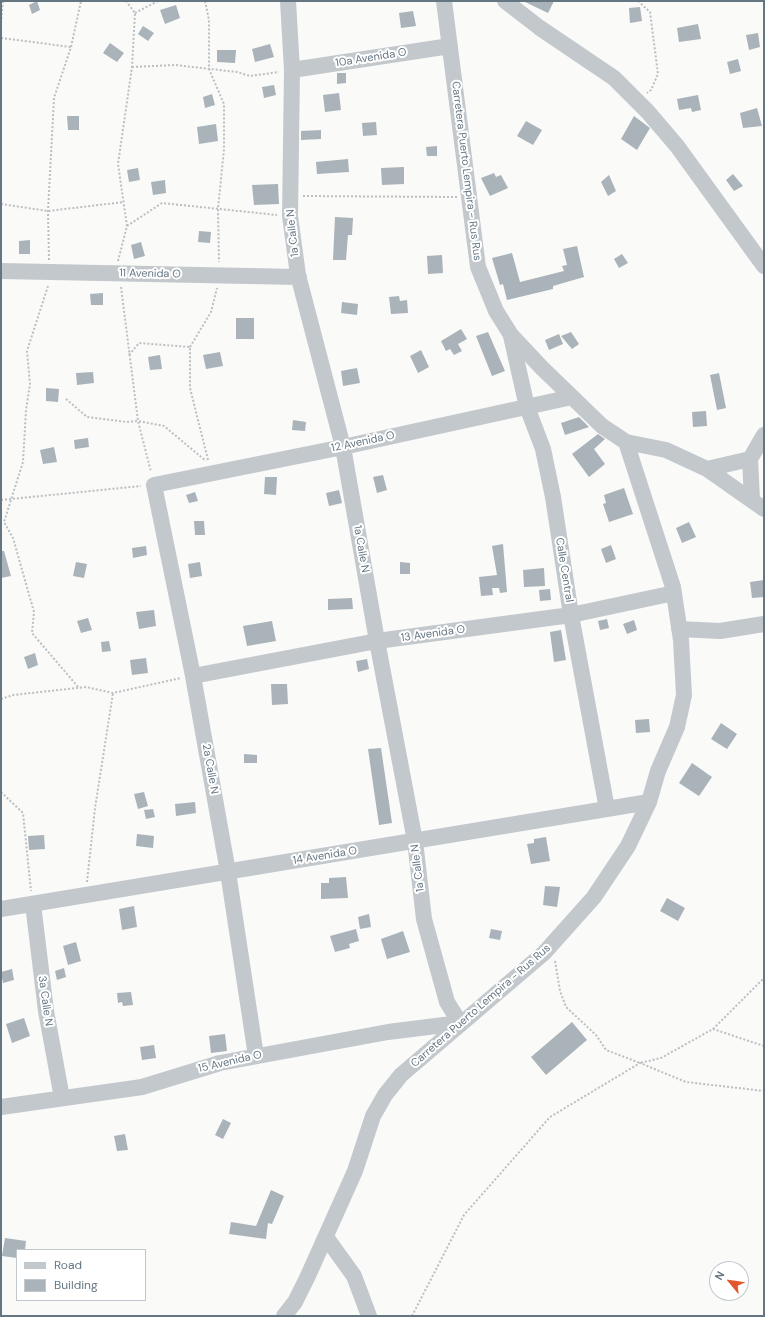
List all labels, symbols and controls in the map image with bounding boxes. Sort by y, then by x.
street label: 10a Avenida O [335,46,407,70]
street label: Carretera Puerto Lempira - Rus Rus [448,81,484,261]
street label: 1a Calle N [284,208,302,258]
street label: 11 Avenida O [119,267,181,281]
street label: 12 Avenida O [330,429,396,455]
street label: 1a Calle N [350,524,372,574]
street label: Calle Central [552,537,576,603]
street label: 13 Avenida O [400,623,466,645]
street label: 2a Calle N [199,743,221,795]
street label: 1a Calle N [409,843,427,893]
street label: 14 Avenida O [292,844,358,868]
street label: Carretera Puerto Lempira - Rus Rus [409,942,553,1070]
street label: 3a Calle N [35,975,55,1027]
street label: 15 Avenida O [197,1048,263,1076]
legend [16,1249,146,1301]
text: Road [54,1257,82,1273]
north arrow [709,1261,749,1301]
text: N [711,1269,727,1283]
text: Building [54,1277,98,1293]

